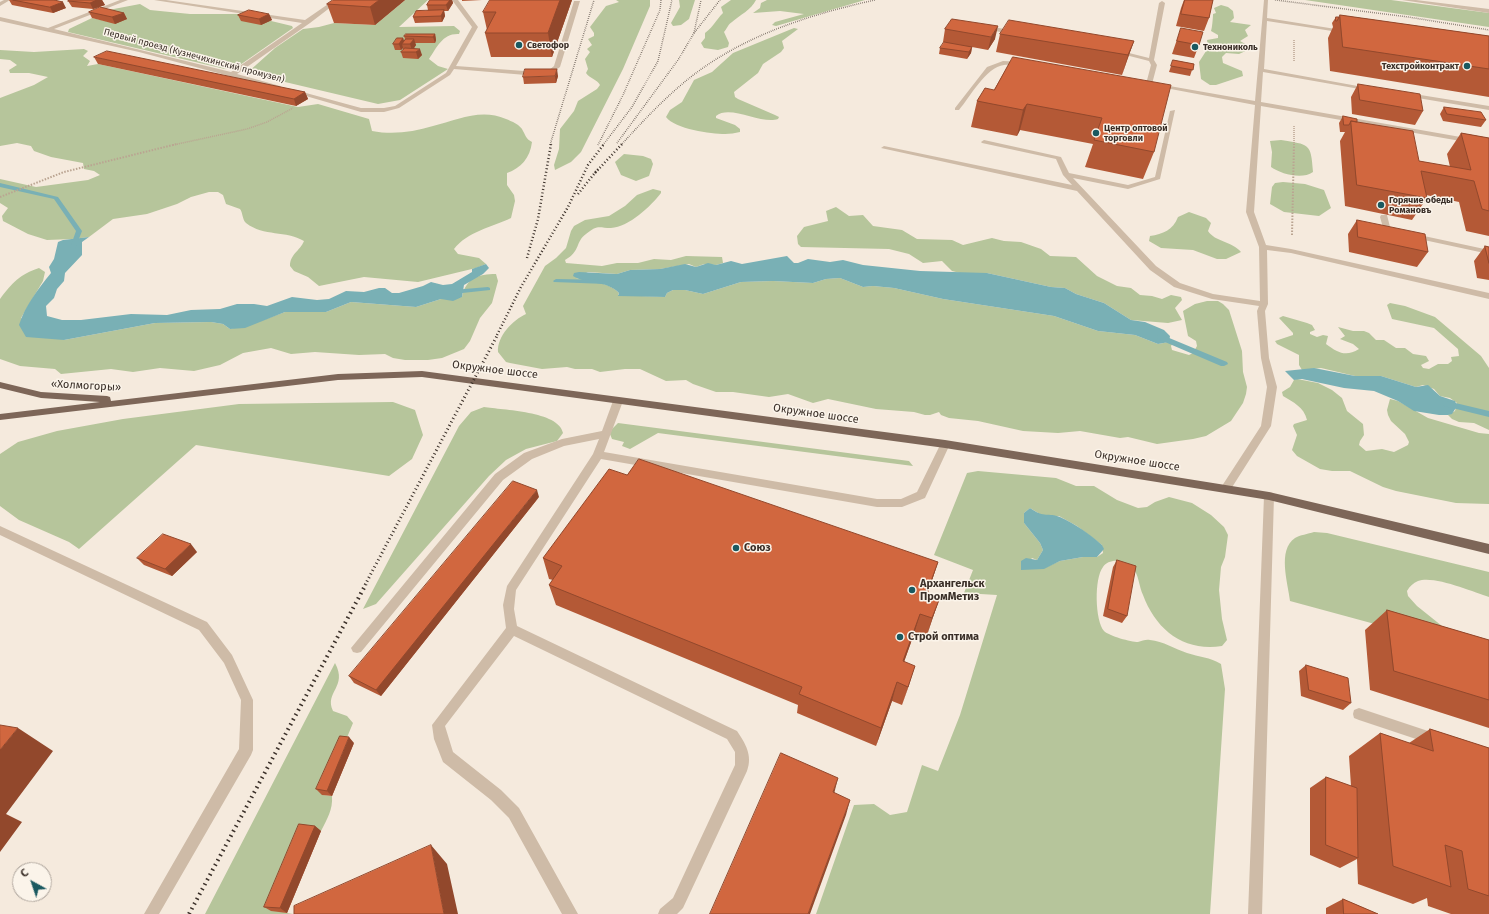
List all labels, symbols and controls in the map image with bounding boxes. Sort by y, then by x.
street label: Первый проезд (Кузнечихинский промузел) [102,27,286,85]
marker: Светофор [514,40,524,50]
place label: Светофор [527,40,569,50]
marker: Технониколь [1190,42,1200,52]
place label: Технониколь [1203,42,1258,52]
place label: Техстройконтракт [1382,61,1459,71]
marker: Техстройконтракт [1462,61,1472,71]
place label: Центр оптовой торговли [1104,123,1167,144]
marker: Центр оптовой торговли [1091,128,1101,138]
place label: Горячие обеды Романовъ [1389,195,1453,216]
marker: Горячие обеды Романовъ [1376,200,1386,210]
street label: Окружное шоссе [451,358,539,382]
street label: «Холмогоры» [51,378,121,394]
street label: Окружное шоссе [772,401,860,427]
street label: Окружное шоссе [1093,448,1181,474]
place label: Союз [744,541,771,555]
marker: Союз [731,543,741,553]
place label: Архангельск ПромМетиз [920,577,985,603]
marker: Архангельск ПромМетиз [907,585,917,595]
place label: Строй оптима [908,630,979,644]
marker: Строй оптима [895,632,905,642]
north arrow [12,862,52,902]
text: С [18,866,31,880]

